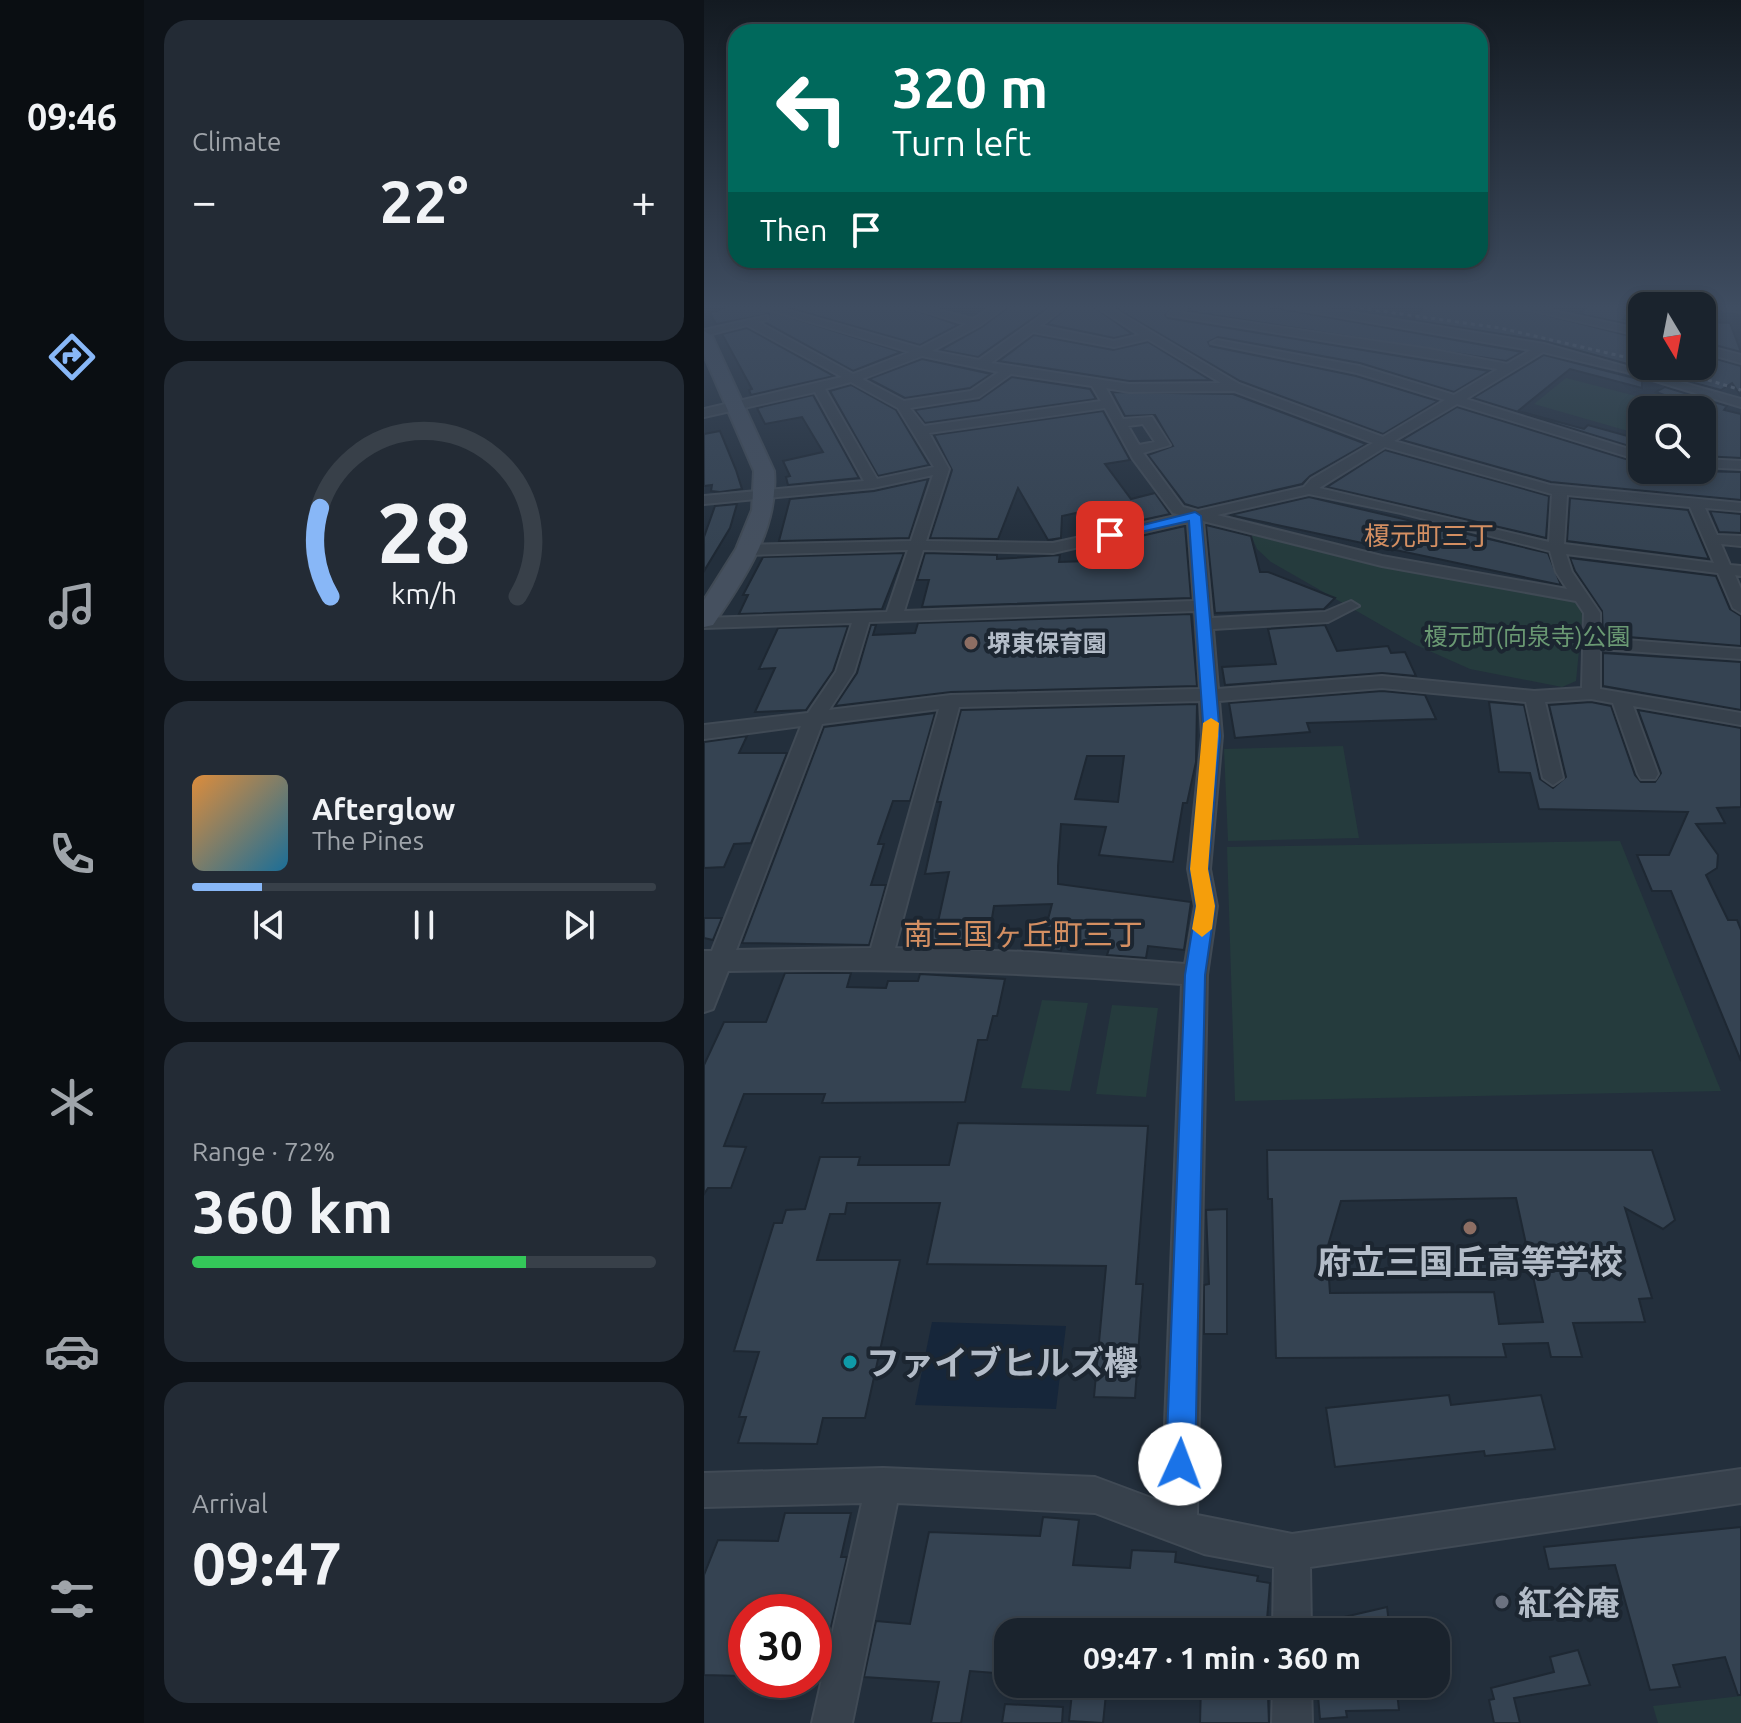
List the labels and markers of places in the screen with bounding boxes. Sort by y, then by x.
pin [1076,501,1144,569]
place label: 堺東保育園 [987,630,1107,657]
marker: 堺東保育園 [962,634,980,652]
marker: 府立三国丘高等学校 [1461,1219,1479,1237]
place label: 府立三国丘高等学校 [1317,1242,1623,1280]
place label: ファイブヒルズ欅 [866,1343,1138,1381]
marker: ファイブヒルズ欅 [841,1353,859,1371]
place label: 紅谷庵 [1518,1583,1620,1621]
marker: 紅谷庵 [1493,1593,1511,1611]

